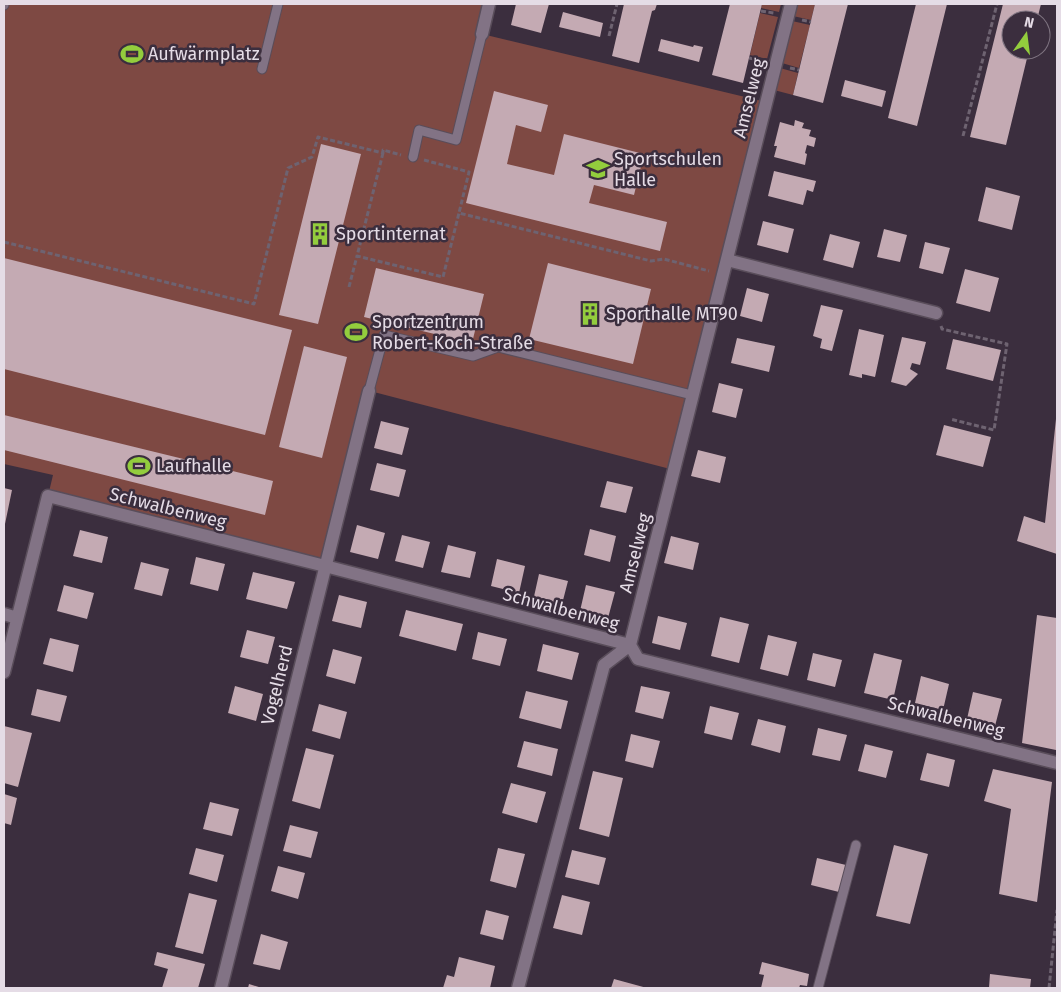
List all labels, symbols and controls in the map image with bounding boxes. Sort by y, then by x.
north arrow [1001,10,1051,60]
text: N [1022,13,1036,32]
sports icon: Aufwärmplatz [119,41,145,67]
place label: Aufwärmplatz [148,43,260,65]
street label: Amselweg [728,55,770,140]
place label: Sportschulen Halle [614,148,722,191]
school or university icon: Sportschulen Halle [585,156,611,182]
building icon: Sportinternat [307,221,333,247]
place label: Sportinternat [336,223,446,245]
building icon: Sporthalle MT90 [577,301,603,327]
place label: Sporthalle MT90 [606,303,738,325]
place label: Sportzentrum Robert-Koch-Straße [372,311,533,354]
sports icon: Sportzentrum Robert-Koch-Straße [343,319,369,345]
sports icon: Laufhalle [126,453,152,479]
place label: Laufhalle [156,455,232,477]
street label: Schwalbenweg [107,483,229,533]
street label: Amselweg [614,510,656,595]
street label: Schwalbenweg [500,583,622,635]
street label: Vogelherd [256,643,298,727]
street label: Schwalbenweg [885,692,1007,742]

